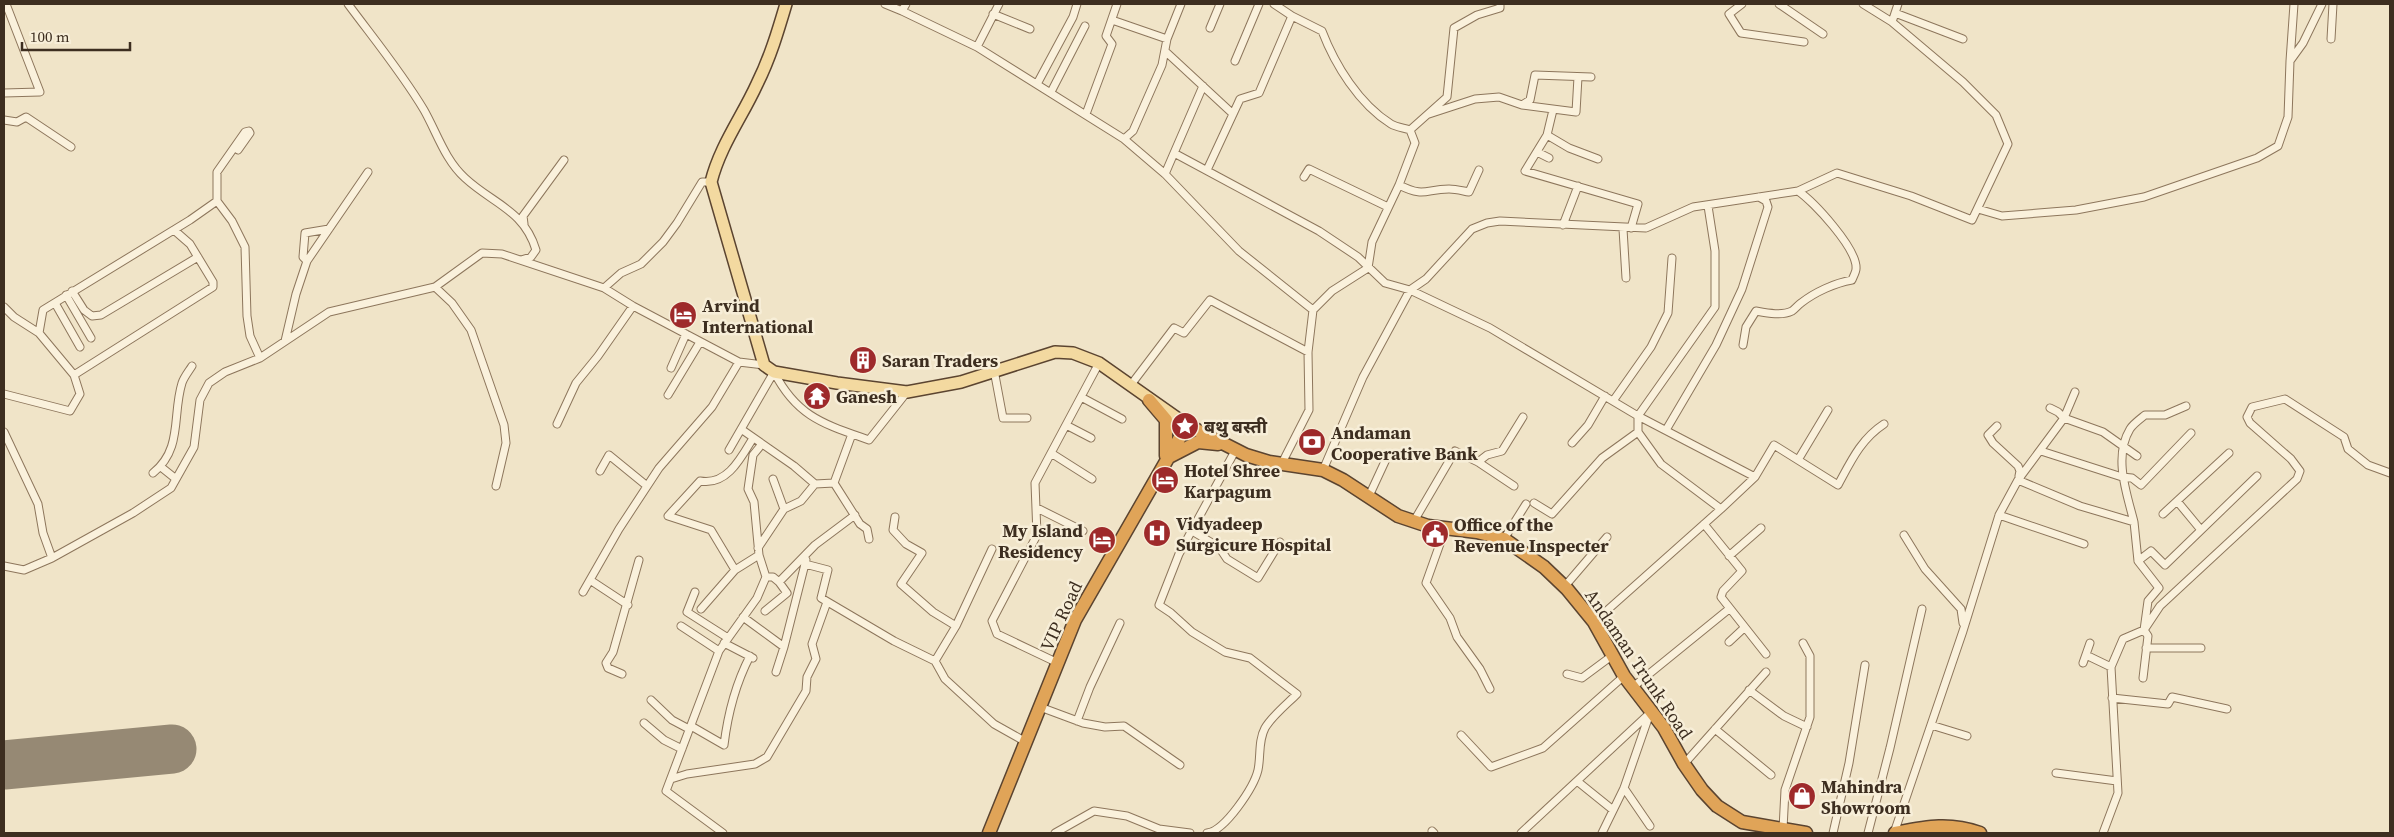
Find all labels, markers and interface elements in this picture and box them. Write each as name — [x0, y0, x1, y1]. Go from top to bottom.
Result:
scale bar — [22, 20, 130, 52]
text: 100 m — [30, 26, 70, 47]
place label: Arvind International — [702, 293, 813, 339]
hotel icon: Arvind International — [668, 300, 698, 330]
building icon: Saran Traders — [848, 345, 878, 375]
place label: Saran Traders — [882, 348, 998, 373]
temple icon: Ganesh — [802, 381, 832, 411]
place label: Ganesh — [836, 384, 897, 409]
place icon: बथु बस्ती — [1170, 411, 1200, 441]
place label: बथु बस्ती — [1204, 414, 1268, 439]
place label: Andaman Cooperative Bank — [1331, 420, 1478, 466]
bank icon: Andaman Cooperative Bank — [1297, 427, 1327, 457]
place label: Hotel Shree Karpagum — [1184, 458, 1280, 504]
hotel icon: Hotel Shree Karpagum — [1150, 465, 1180, 495]
place label: Vidyadeep Surgicure Hospital — [1176, 511, 1331, 557]
place label: Office of the Revenue Inspecter — [1454, 512, 1609, 558]
place label: My Island Residency — [998, 518, 1083, 564]
hospital icon: Vidyadeep Surgicure Hospital — [1142, 518, 1172, 548]
public building icon: Office of the Revenue Inspecter — [1420, 519, 1450, 549]
hotel icon: My Island Residency — [1087, 525, 1117, 555]
street label: VIP Road — [1034, 577, 1088, 655]
street label: Andaman Trunk Road — [1579, 584, 1699, 744]
place label: Mahindra Showroom — [1821, 774, 1911, 820]
shop icon: Mahindra Showroom — [1787, 781, 1817, 811]

